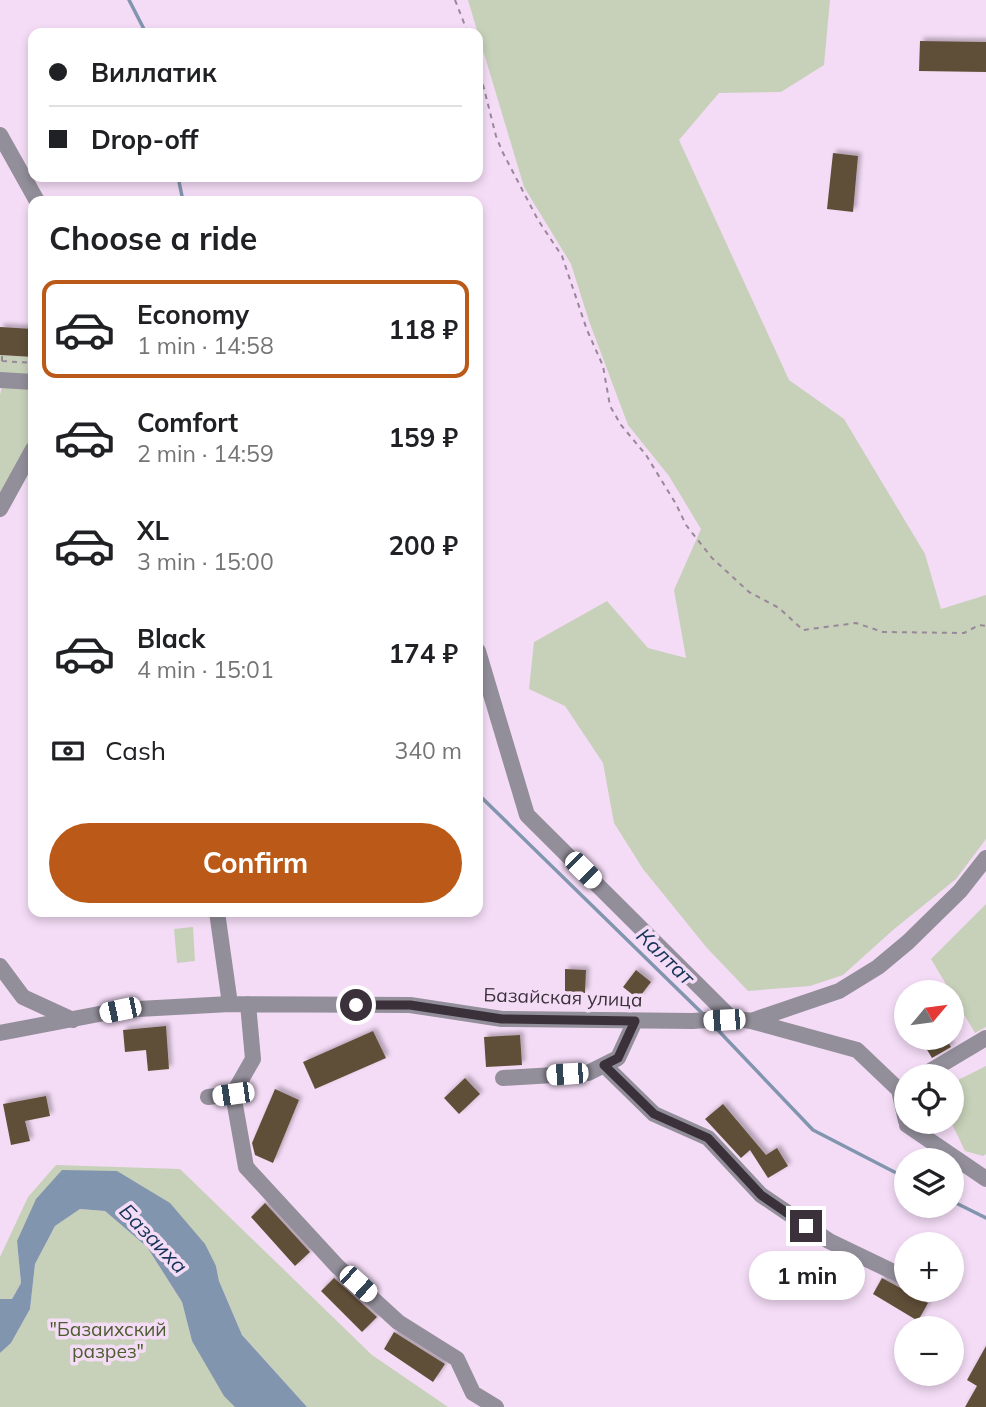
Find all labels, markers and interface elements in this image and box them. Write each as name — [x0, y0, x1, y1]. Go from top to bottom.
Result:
text: Виллатик — [91, 56, 216, 89]
text: Drop-off — [91, 123, 198, 156]
text: Choose a ride — [49, 218, 257, 258]
icon: car — [53, 298, 116, 361]
text: Economy — [137, 298, 249, 331]
text: 118 ₽ — [388, 313, 458, 346]
text: 1 min · 14:58 — [137, 331, 274, 360]
icon: car — [53, 406, 116, 469]
text: Comfort — [137, 406, 238, 439]
text: 159 ₽ — [388, 421, 458, 454]
text: 2 min · 14:59 — [137, 439, 274, 468]
icon: car — [53, 514, 116, 577]
text: XL — [137, 514, 169, 547]
text: 200 ₽ — [388, 529, 458, 562]
text: 3 min · 15:00 — [137, 547, 274, 576]
icon: car — [53, 622, 116, 685]
text: Black — [137, 622, 205, 655]
text: 174 ₽ — [388, 637, 458, 670]
text: 4 min · 15:01 — [137, 655, 274, 684]
icon: cash — [49, 732, 87, 770]
text: Cash — [105, 734, 166, 767]
text: 340 m — [394, 736, 462, 765]
button: Confirm — [49, 823, 462, 903]
car — [561, 848, 606, 892]
water label: Калтат — [631, 922, 702, 991]
north arrow — [894, 980, 964, 1050]
map controls — [894, 980, 964, 1386]
street label: Базайская улица — [483, 982, 643, 1012]
route start — [340, 989, 372, 1021]
car — [98, 995, 143, 1025]
car — [703, 1008, 746, 1032]
car — [546, 1062, 589, 1086]
button: locate — [894, 1064, 964, 1134]
car — [211, 1081, 256, 1107]
button: layers — [894, 1148, 964, 1218]
water label: Базаиха — [114, 1198, 194, 1279]
route end — [790, 1210, 822, 1242]
button: + — [894, 1232, 964, 1302]
callout: 1 min — [748, 1250, 864, 1300]
text: 1 min — [777, 1261, 837, 1290]
car — [336, 1262, 381, 1306]
button: − — [894, 1316, 964, 1386]
park label: "Базаихский разрез" — [49, 1317, 167, 1363]

